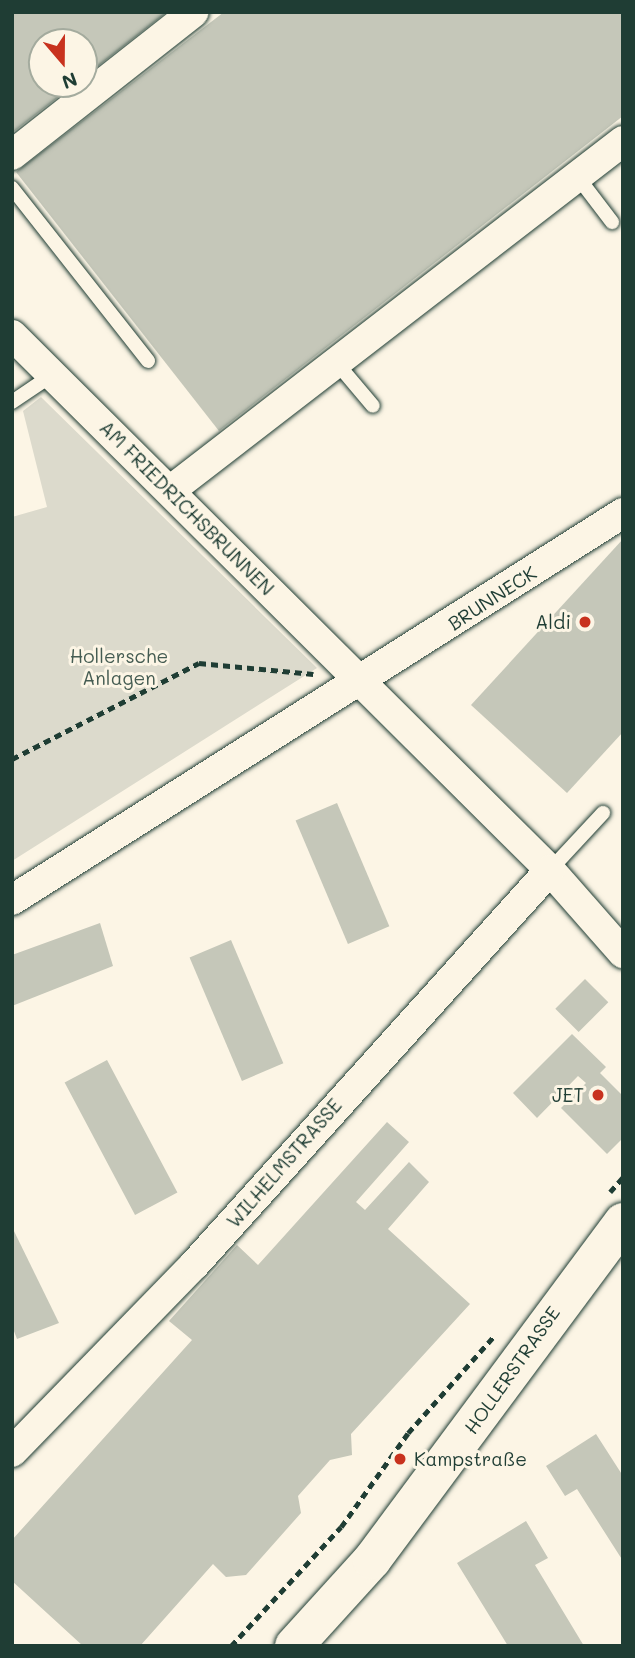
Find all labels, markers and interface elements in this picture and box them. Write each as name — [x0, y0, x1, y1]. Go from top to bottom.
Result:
north arrow — [28, 28, 98, 98]
text: N — [59, 67, 81, 96]
street label: AM FRIEDRICHSBRUNNEN — [95, 416, 279, 600]
street label: BRUNNECK — [444, 561, 540, 635]
place label: Aldi — [535, 611, 571, 633]
marker: Aldi — [577, 614, 593, 630]
park label: Hollersche Anlagen — [70, 645, 168, 689]
place label: JET — [552, 1084, 584, 1106]
marker: JET — [590, 1087, 606, 1103]
street label: WILHELMSTRASSE — [222, 1094, 346, 1232]
street label: HOLLERSTRASSE — [459, 1302, 565, 1438]
place label: Kampstraße — [414, 1448, 527, 1470]
marker: Kampstraße — [392, 1451, 408, 1467]

